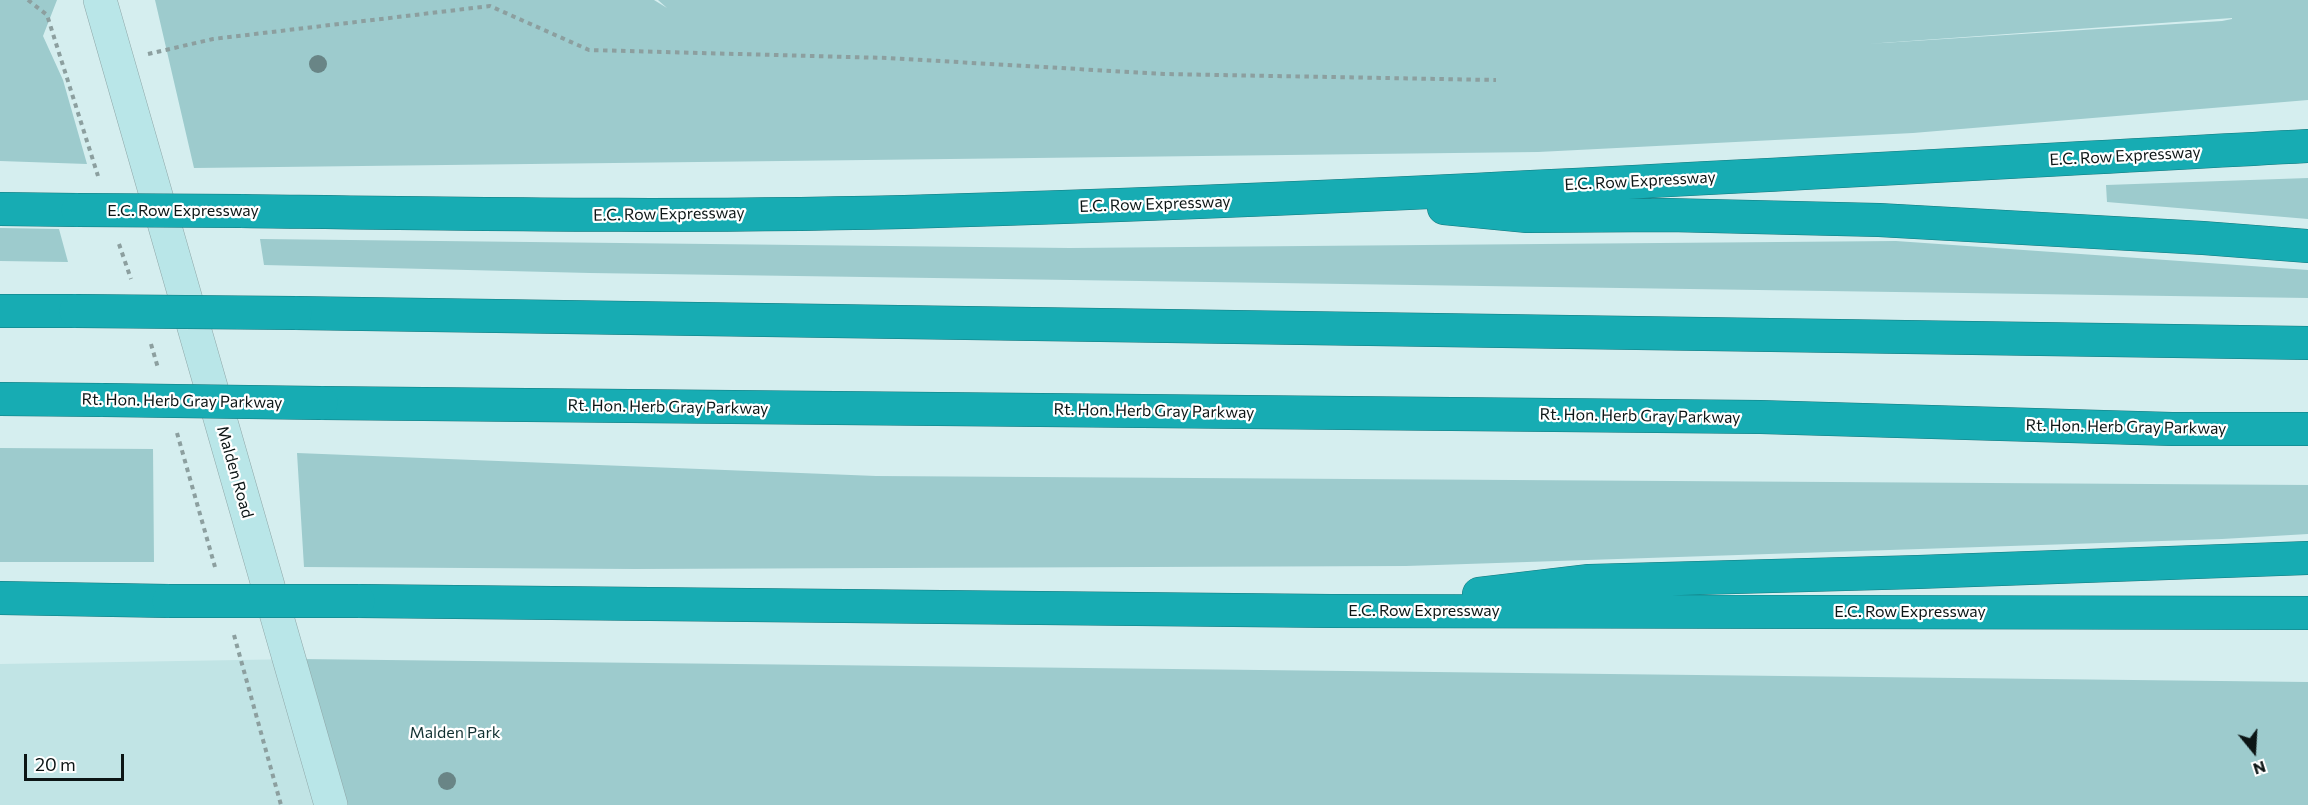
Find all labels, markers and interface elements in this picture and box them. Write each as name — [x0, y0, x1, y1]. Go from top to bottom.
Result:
street label: E.C. Row Expressway — [2049, 142, 2201, 170]
street label: E.C. Row Expressway — [1564, 167, 1716, 195]
street label: E.C. Row Expressway — [1079, 192, 1231, 216]
street label: E.C. Row Expressway — [107, 201, 259, 221]
street label: E.C. Row Expressway — [593, 203, 745, 225]
street label: Rt. Hon. Herb Gray Parkway — [81, 390, 283, 412]
street label: Rt. Hon. Herb Gray Parkway — [567, 396, 769, 418]
street label: Rt. Hon. Herb Gray Parkway — [1053, 400, 1255, 422]
street label: Rt. Hon. Herb Gray Parkway — [1539, 405, 1741, 427]
street label: Rt. Hon. Herb Gray Parkway — [2025, 416, 2227, 438]
street label: Malden Road — [213, 424, 257, 520]
street label: E.C. Row Expressway — [1348, 601, 1500, 621]
street label: E.C. Row Expressway — [1834, 602, 1986, 622]
north arrow — [2224, 721, 2284, 781]
park label: Malden Park — [410, 723, 500, 743]
scale bar — [27, 742, 128, 780]
text: 20 m — [35, 753, 76, 775]
text: N — [2251, 758, 2268, 779]

